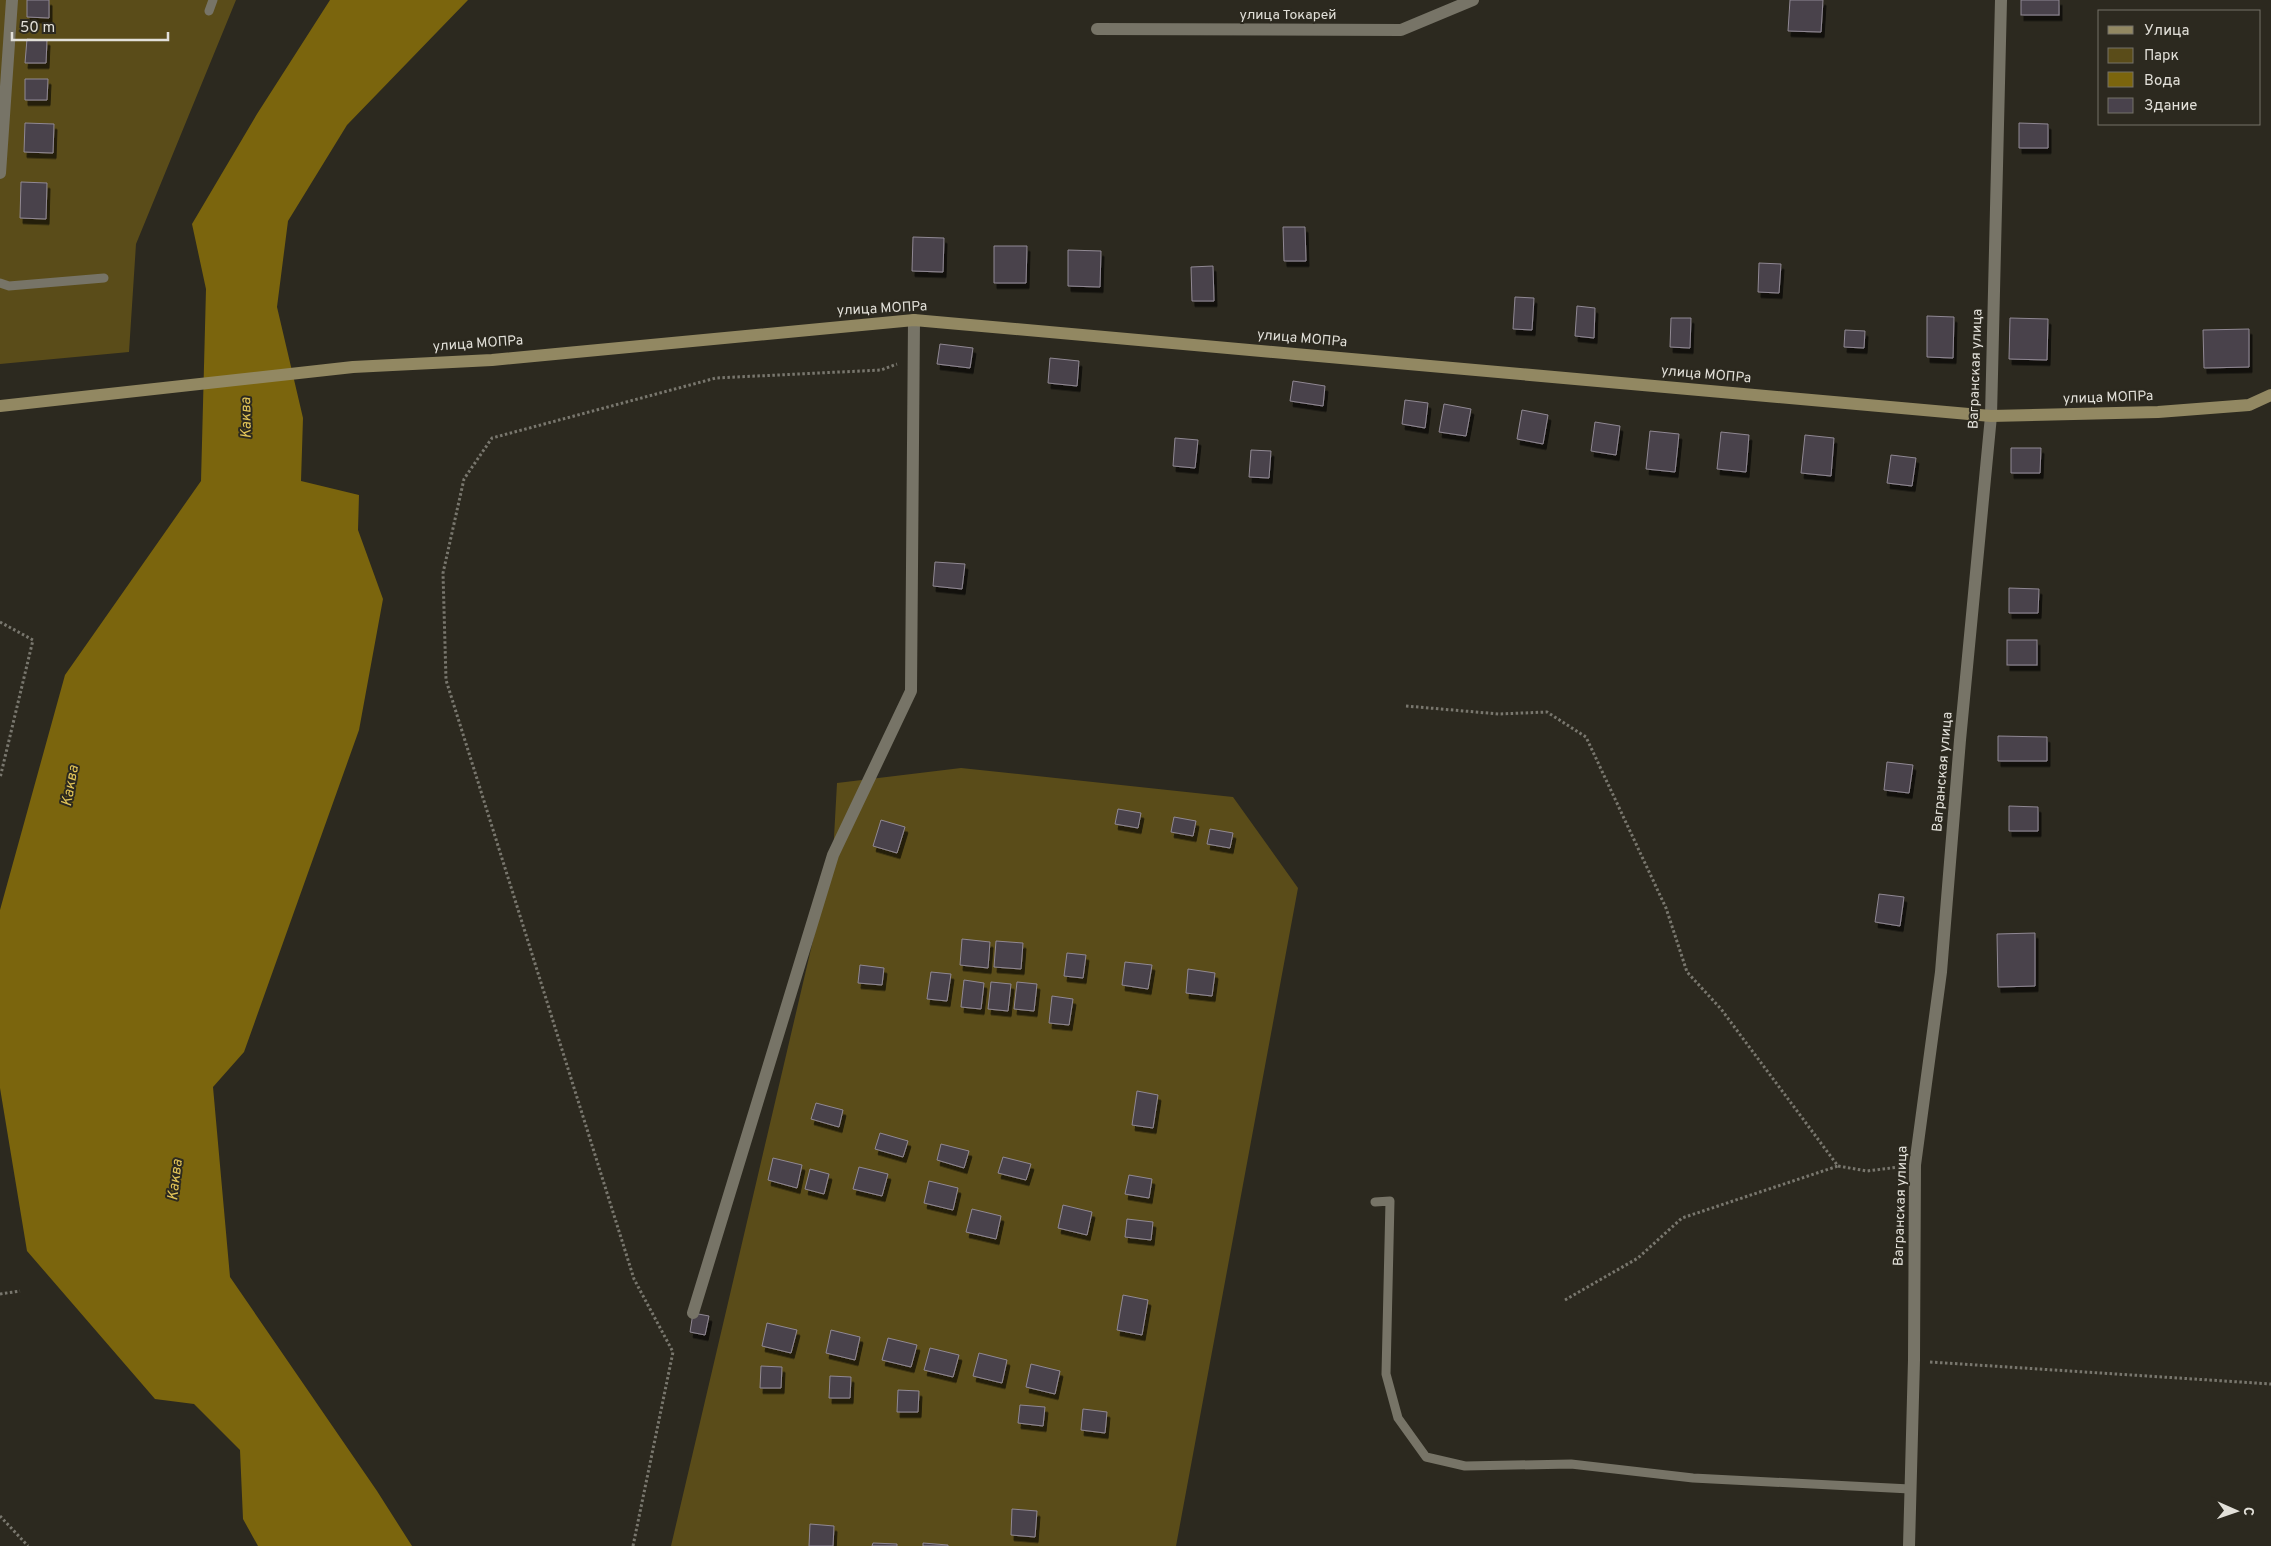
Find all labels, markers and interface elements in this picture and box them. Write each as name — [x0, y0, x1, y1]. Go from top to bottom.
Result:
street label: улица Токарей — [1239, 7, 1337, 24]
scale bar — [12, 10, 169, 42]
legend — [2098, 10, 2261, 125]
text: 50 m — [20, 19, 55, 38]
text: Улица — [2144, 22, 2189, 41]
text: Парк — [2144, 47, 2179, 66]
text: Вода — [2144, 72, 2180, 91]
text: Здание — [2144, 97, 2197, 116]
street label: улица МОПРа — [836, 298, 928, 320]
street label: Вагранская улица — [1965, 308, 1987, 430]
street label: улица МОПРа — [1256, 327, 1348, 351]
street label: улица МОПРа — [432, 332, 524, 356]
street label: улица МОПРа — [1660, 363, 1752, 387]
street label: улица МОПРа — [2062, 388, 2154, 408]
water label: Каква — [237, 397, 257, 439]
street label: Вагранская улица — [1929, 711, 1957, 833]
water label: Каква — [58, 764, 84, 808]
street label: Вагранская улица — [1890, 1145, 1912, 1267]
water label: Каква — [164, 1158, 188, 1202]
north arrow — [2211, 1486, 2261, 1536]
text: С — [2239, 1507, 2256, 1516]

